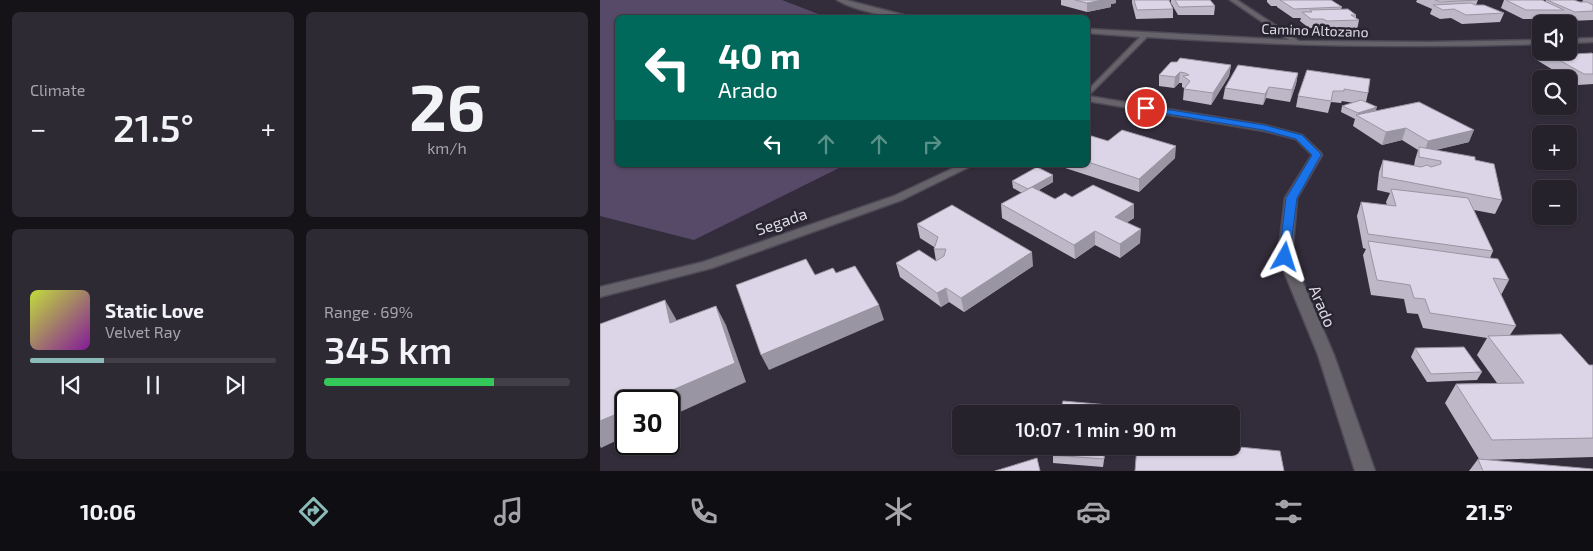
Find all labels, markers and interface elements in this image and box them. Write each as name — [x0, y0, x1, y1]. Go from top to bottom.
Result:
map controls — [1532, 15, 1577, 225]
button: sound — [1532, 15, 1577, 60]
street label: Camino Altozano — [1261, 20, 1369, 40]
text: 40 m — [718, 34, 801, 76]
icon: left — [635, 35, 700, 100]
text: 26 — [409, 66, 485, 144]
button: search — [1532, 70, 1577, 115]
text: Arado — [718, 76, 778, 102]
text: Climate — [30, 80, 85, 99]
pin — [1125, 87, 1167, 129]
icon: arrive — [1132, 94, 1160, 122]
text: 21.5° — [113, 104, 194, 150]
text: − — [30, 111, 46, 145]
text: + — [261, 111, 276, 145]
button: + — [1532, 125, 1577, 170]
icon: left — [759, 130, 787, 158]
icon: ahead — [812, 130, 840, 158]
icon: ahead — [865, 130, 893, 158]
icon: right — [918, 130, 946, 158]
text: km/h — [427, 138, 467, 157]
button: − — [1532, 180, 1577, 225]
street label: Segada — [753, 203, 809, 239]
position arrow — [1258, 230, 1310, 282]
street label: Arado — [1306, 282, 1340, 330]
text: Static Love — [105, 299, 204, 322]
text: Range · 69% — [324, 302, 413, 321]
text: Velvet Ray — [105, 322, 181, 341]
text: 345 km — [324, 326, 452, 372]
icon: previous — [57, 371, 85, 399]
icon: pause — [139, 371, 167, 399]
icon: next — [221, 371, 249, 399]
speed limit sign: 30 — [615, 390, 680, 455]
text: 10:07 · 1 min · 90 m — [1016, 418, 1176, 441]
icon: directions — [296, 494, 331, 529]
icon: music — [491, 494, 526, 529]
icon: phone — [686, 494, 721, 529]
icon: climate — [881, 494, 916, 529]
icon: car — [1076, 494, 1111, 529]
icon: filters — [1271, 494, 1306, 529]
text: 10:06 — [80, 498, 136, 524]
text: 21.5° — [1466, 498, 1513, 524]

